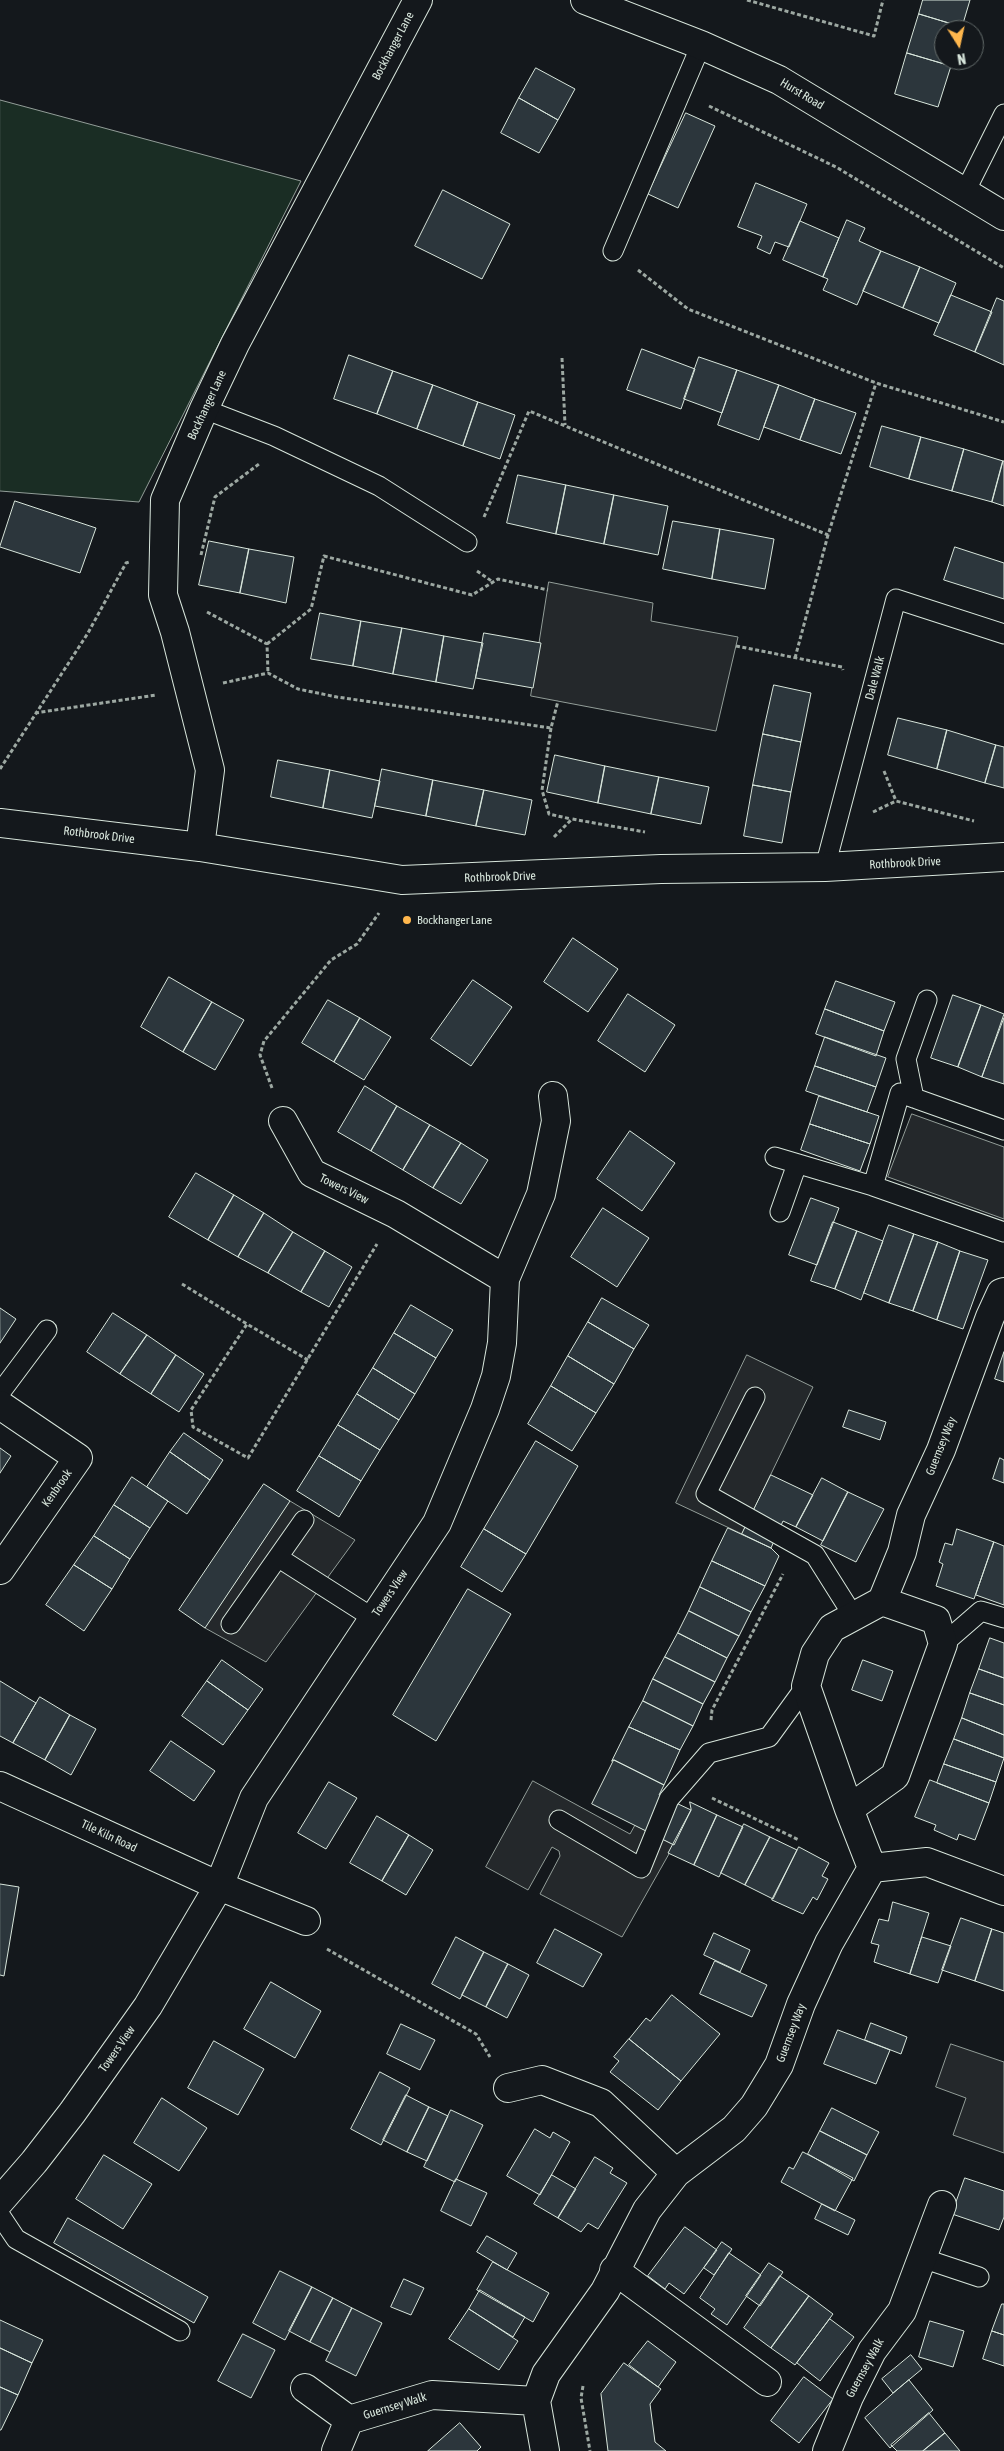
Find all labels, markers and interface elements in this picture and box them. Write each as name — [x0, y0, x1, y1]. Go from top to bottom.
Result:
street label: Bockhanger Lane — [369, 9, 417, 83]
north arrow — [934, 20, 984, 70]
text: N — [956, 50, 967, 67]
street label: Hurst Road — [777, 75, 827, 113]
street label: Bockhanger Lane — [185, 368, 229, 442]
street label: Dale Walk — [862, 654, 888, 702]
street label: Rothbrook Drive — [63, 823, 135, 847]
street label: Rothbrook Drive — [869, 854, 941, 872]
street label: Rothbrook Drive — [464, 869, 536, 885]
place label: Bockhanger Lane — [417, 913, 492, 927]
marker: Bockhanger Lane — [401, 914, 413, 926]
street label: Towers View — [317, 1171, 371, 1207]
street label: Guernsey Way — [923, 1415, 959, 1477]
street label: Kenbrook — [39, 1466, 75, 1510]
street label: Towers View — [369, 1567, 411, 1619]
street label: Tile Kiln Road — [79, 1817, 139, 1855]
street label: Guernsey Way — [773, 2001, 809, 2065]
street label: Towers View — [96, 2023, 138, 2075]
street label: Guernsey Walk — [843, 2336, 887, 2400]
street label: Guernsey Walk — [362, 2390, 428, 2422]

